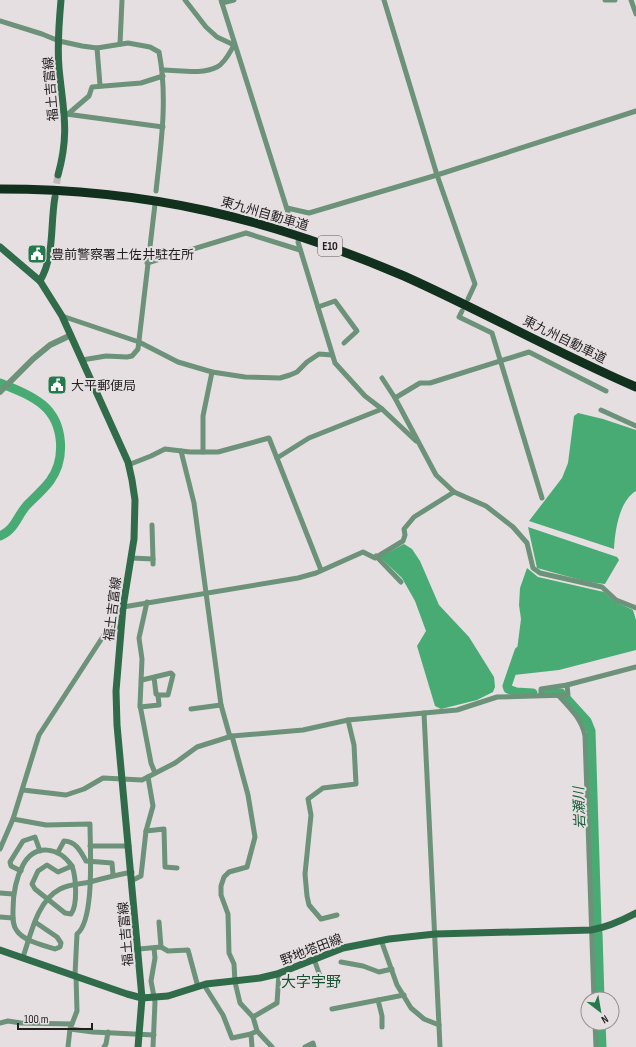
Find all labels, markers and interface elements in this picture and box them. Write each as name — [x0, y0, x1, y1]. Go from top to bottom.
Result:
street label: 福土吉富線 — [40, 56, 62, 122]
street label: 東九州自動車道 — [219, 194, 311, 234]
road number: E10 — [318, 236, 342, 256]
public building icon: 豊前警察署土佐井駐在所 — [26, 243, 48, 265]
place label: 豊前警察署土佐井駐在所 — [51, 247, 194, 263]
street label: 東九州自動車道 — [520, 313, 609, 367]
public building icon: 大平郵便局 — [46, 374, 68, 396]
place label: 大平郵便局 — [71, 378, 136, 394]
street label: 福土吉富線 — [101, 576, 125, 642]
water label: 岩瀬川 — [570, 785, 589, 829]
street label: 福土吉富線 — [115, 901, 137, 967]
street label: 野地塔田線 — [278, 931, 345, 969]
district label: 大字宇野 — [281, 973, 341, 992]
north arrow — [580, 991, 620, 1031]
scale bar — [18, 1005, 92, 1031]
text: 100 m — [24, 1012, 49, 1027]
text: N — [599, 1012, 611, 1026]

